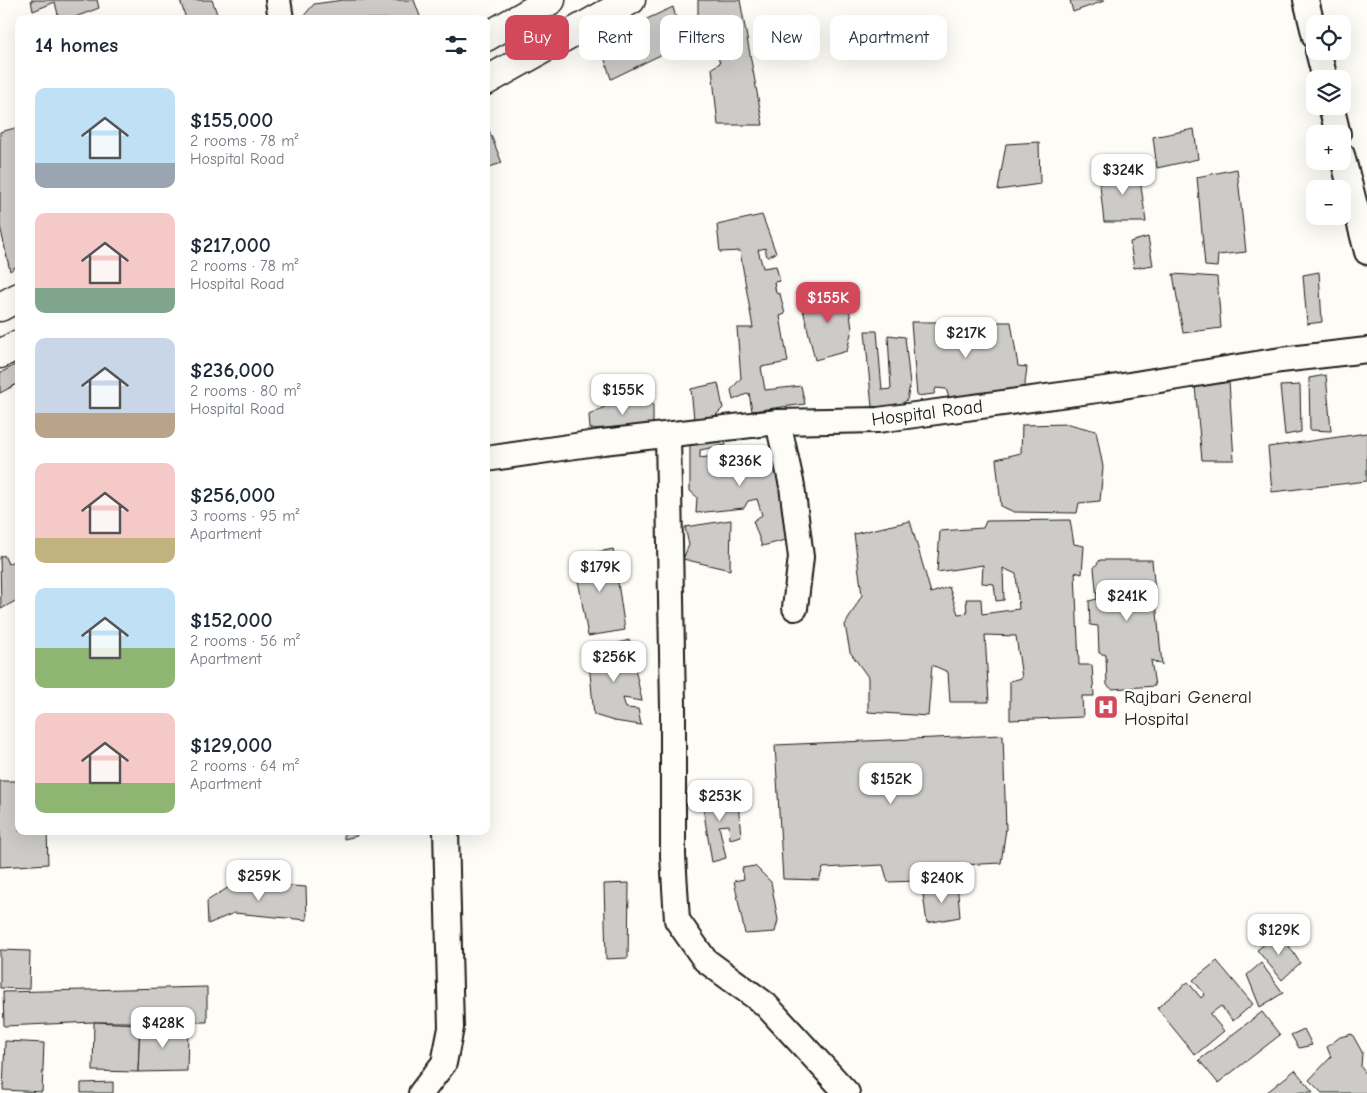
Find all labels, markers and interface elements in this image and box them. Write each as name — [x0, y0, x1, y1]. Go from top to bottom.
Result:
chip: Buy — [505, 15, 569, 60]
chip: Rent — [579, 15, 650, 60]
chip: Filters — [660, 15, 743, 60]
chip: New — [753, 15, 820, 60]
chip: Apartment — [830, 15, 947, 60]
map controls — [1306, 15, 1351, 225]
button: locate — [1306, 15, 1351, 60]
icon: filters — [442, 31, 470, 59]
text: 14 homes — [35, 33, 118, 57]
button: layers — [1306, 70, 1351, 115]
icon: home — [75, 108, 135, 168]
text: $155,000 — [190, 108, 273, 132]
button: + — [1306, 125, 1351, 170]
text: 2 rooms · 78 m² — [190, 132, 298, 150]
text: Hospital Road — [190, 150, 284, 168]
pin: $324K — [1088, 154, 1158, 196]
text: $324K — [1102, 161, 1144, 179]
button: − — [1306, 180, 1351, 225]
icon: home — [75, 233, 135, 293]
text: $217,000 — [190, 233, 271, 257]
text: 2 rooms · 78 m² — [190, 257, 298, 275]
text: Hospital Road — [190, 275, 284, 293]
pin: $155K — [793, 282, 863, 324]
text: $155K — [807, 289, 849, 307]
pin: $217K — [931, 316, 1001, 359]
text: $217K — [946, 324, 986, 342]
icon: home — [75, 358, 135, 418]
text: $236,000 — [190, 358, 274, 382]
pin: $155K — [588, 374, 658, 416]
text: $155K — [602, 381, 644, 399]
text: 2 rooms · 80 m² — [190, 382, 301, 400]
street label: Hospital Road — [870, 395, 984, 431]
text: Hospital Road — [190, 400, 284, 418]
pin: $236K — [705, 444, 775, 487]
text: $236K — [719, 452, 761, 470]
icon: home — [75, 483, 135, 543]
text: $256,000 — [190, 483, 275, 507]
text: 3 rooms · 95 m² — [190, 507, 300, 525]
text: Apartment — [190, 525, 262, 543]
pin: $179K — [565, 550, 635, 593]
text: $179K — [580, 558, 620, 576]
pin: $241K — [1092, 580, 1162, 622]
text: $241K — [1107, 587, 1147, 605]
icon: home — [75, 608, 135, 668]
text: $152,000 — [190, 608, 273, 632]
text: 2 rooms · 56 m² — [190, 632, 300, 650]
pin: $256K — [579, 640, 649, 683]
text: $256K — [592, 648, 636, 666]
text: Apartment — [190, 650, 262, 668]
place label: Rajbari General Hospital — [1124, 686, 1252, 730]
hospital icon: Rajbari General Hospital — [1093, 694, 1119, 720]
icon: home — [75, 733, 135, 793]
text: $129,000 — [190, 733, 272, 757]
text: 2 rooms · 64 m² — [190, 757, 299, 775]
pin: $152K — [856, 762, 926, 805]
text: $152K — [870, 770, 912, 788]
text: Apartment — [190, 775, 262, 793]
pin: $253K — [685, 780, 755, 822]
text: $253K — [699, 787, 742, 805]
pin: $259K — [224, 860, 294, 902]
pin: $240K — [907, 862, 977, 904]
text: $259K — [237, 867, 281, 885]
text: $240K — [921, 869, 963, 887]
pin: $129K — [1244, 914, 1314, 956]
text: $129K — [1258, 921, 1300, 939]
pin: $428K — [128, 1006, 198, 1049]
text: $428K — [142, 1014, 184, 1032]

